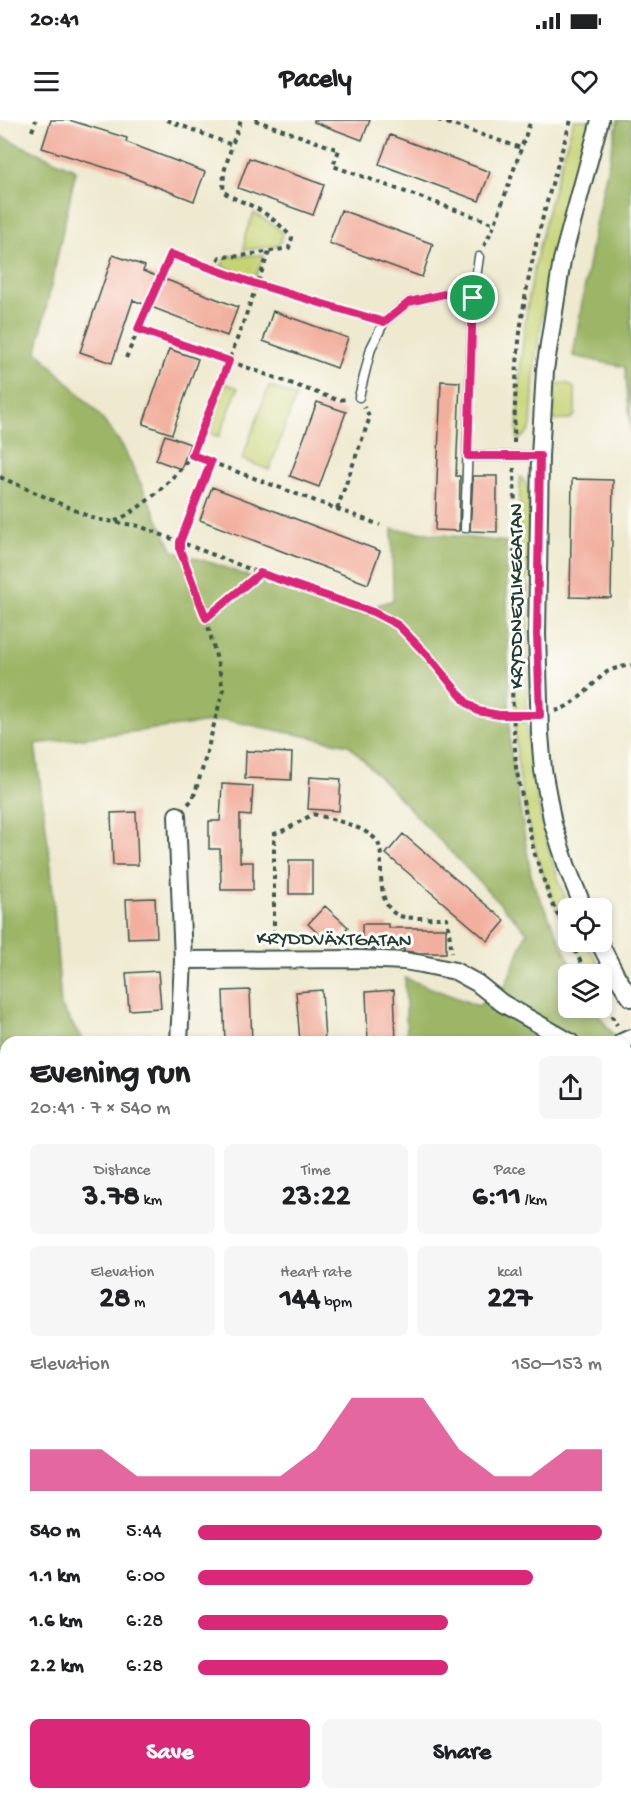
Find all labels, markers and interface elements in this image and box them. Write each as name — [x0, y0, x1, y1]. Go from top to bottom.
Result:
text: 20:41 — [30, 8, 79, 34]
icon: menu — [30, 65, 63, 98]
text: Pacely — [279, 65, 352, 97]
icon: heart — [568, 65, 601, 98]
pin — [447, 272, 498, 323]
icon: arrive — [456, 281, 489, 314]
street label: KRYDDNEJLIKEGATAN — [507, 503, 530, 689]
map controls — [558, 898, 612, 1018]
button: locate — [558, 898, 612, 952]
street label: KRYDDVÄXTGATAN — [256, 928, 412, 954]
button: layers — [558, 964, 612, 1018]
text: Evening run — [30, 1056, 190, 1094]
button: share — [539, 1056, 602, 1119]
text: 20:41 · 7 × 540 m — [30, 1098, 171, 1121]
text: Distance — [94, 1162, 151, 1181]
text: Time — [301, 1162, 331, 1181]
text: Pace — [494, 1162, 525, 1181]
text: 3.78 — [83, 1181, 140, 1216]
text: 23:22 — [281, 1181, 351, 1216]
text: 6:11 — [472, 1181, 521, 1216]
text: km — [140, 1192, 162, 1211]
text: /km — [521, 1192, 547, 1211]
text: Elevation — [91, 1264, 154, 1283]
text: Heart rate — [280, 1264, 352, 1283]
text: kcal — [497, 1264, 522, 1283]
text: 28 — [99, 1283, 130, 1318]
text: 144 — [280, 1283, 321, 1318]
text: 227 — [487, 1283, 532, 1318]
text: m — [130, 1294, 145, 1313]
text: bpm — [321, 1294, 352, 1313]
text: Elevation — [30, 1354, 110, 1377]
text: 150–153 m — [512, 1354, 602, 1377]
text: 540 m — [30, 1521, 80, 1544]
text: 5:44 — [126, 1521, 162, 1544]
text: 1.1 km — [30, 1566, 80, 1589]
text: 6:00 — [126, 1566, 165, 1589]
text: 1.6 km — [30, 1611, 82, 1634]
text: 6:28 — [126, 1611, 163, 1634]
text: 2.2 km — [30, 1656, 84, 1679]
text: 6:28 — [126, 1656, 163, 1679]
button: Save — [30, 1719, 310, 1788]
button: Share — [322, 1719, 602, 1788]

